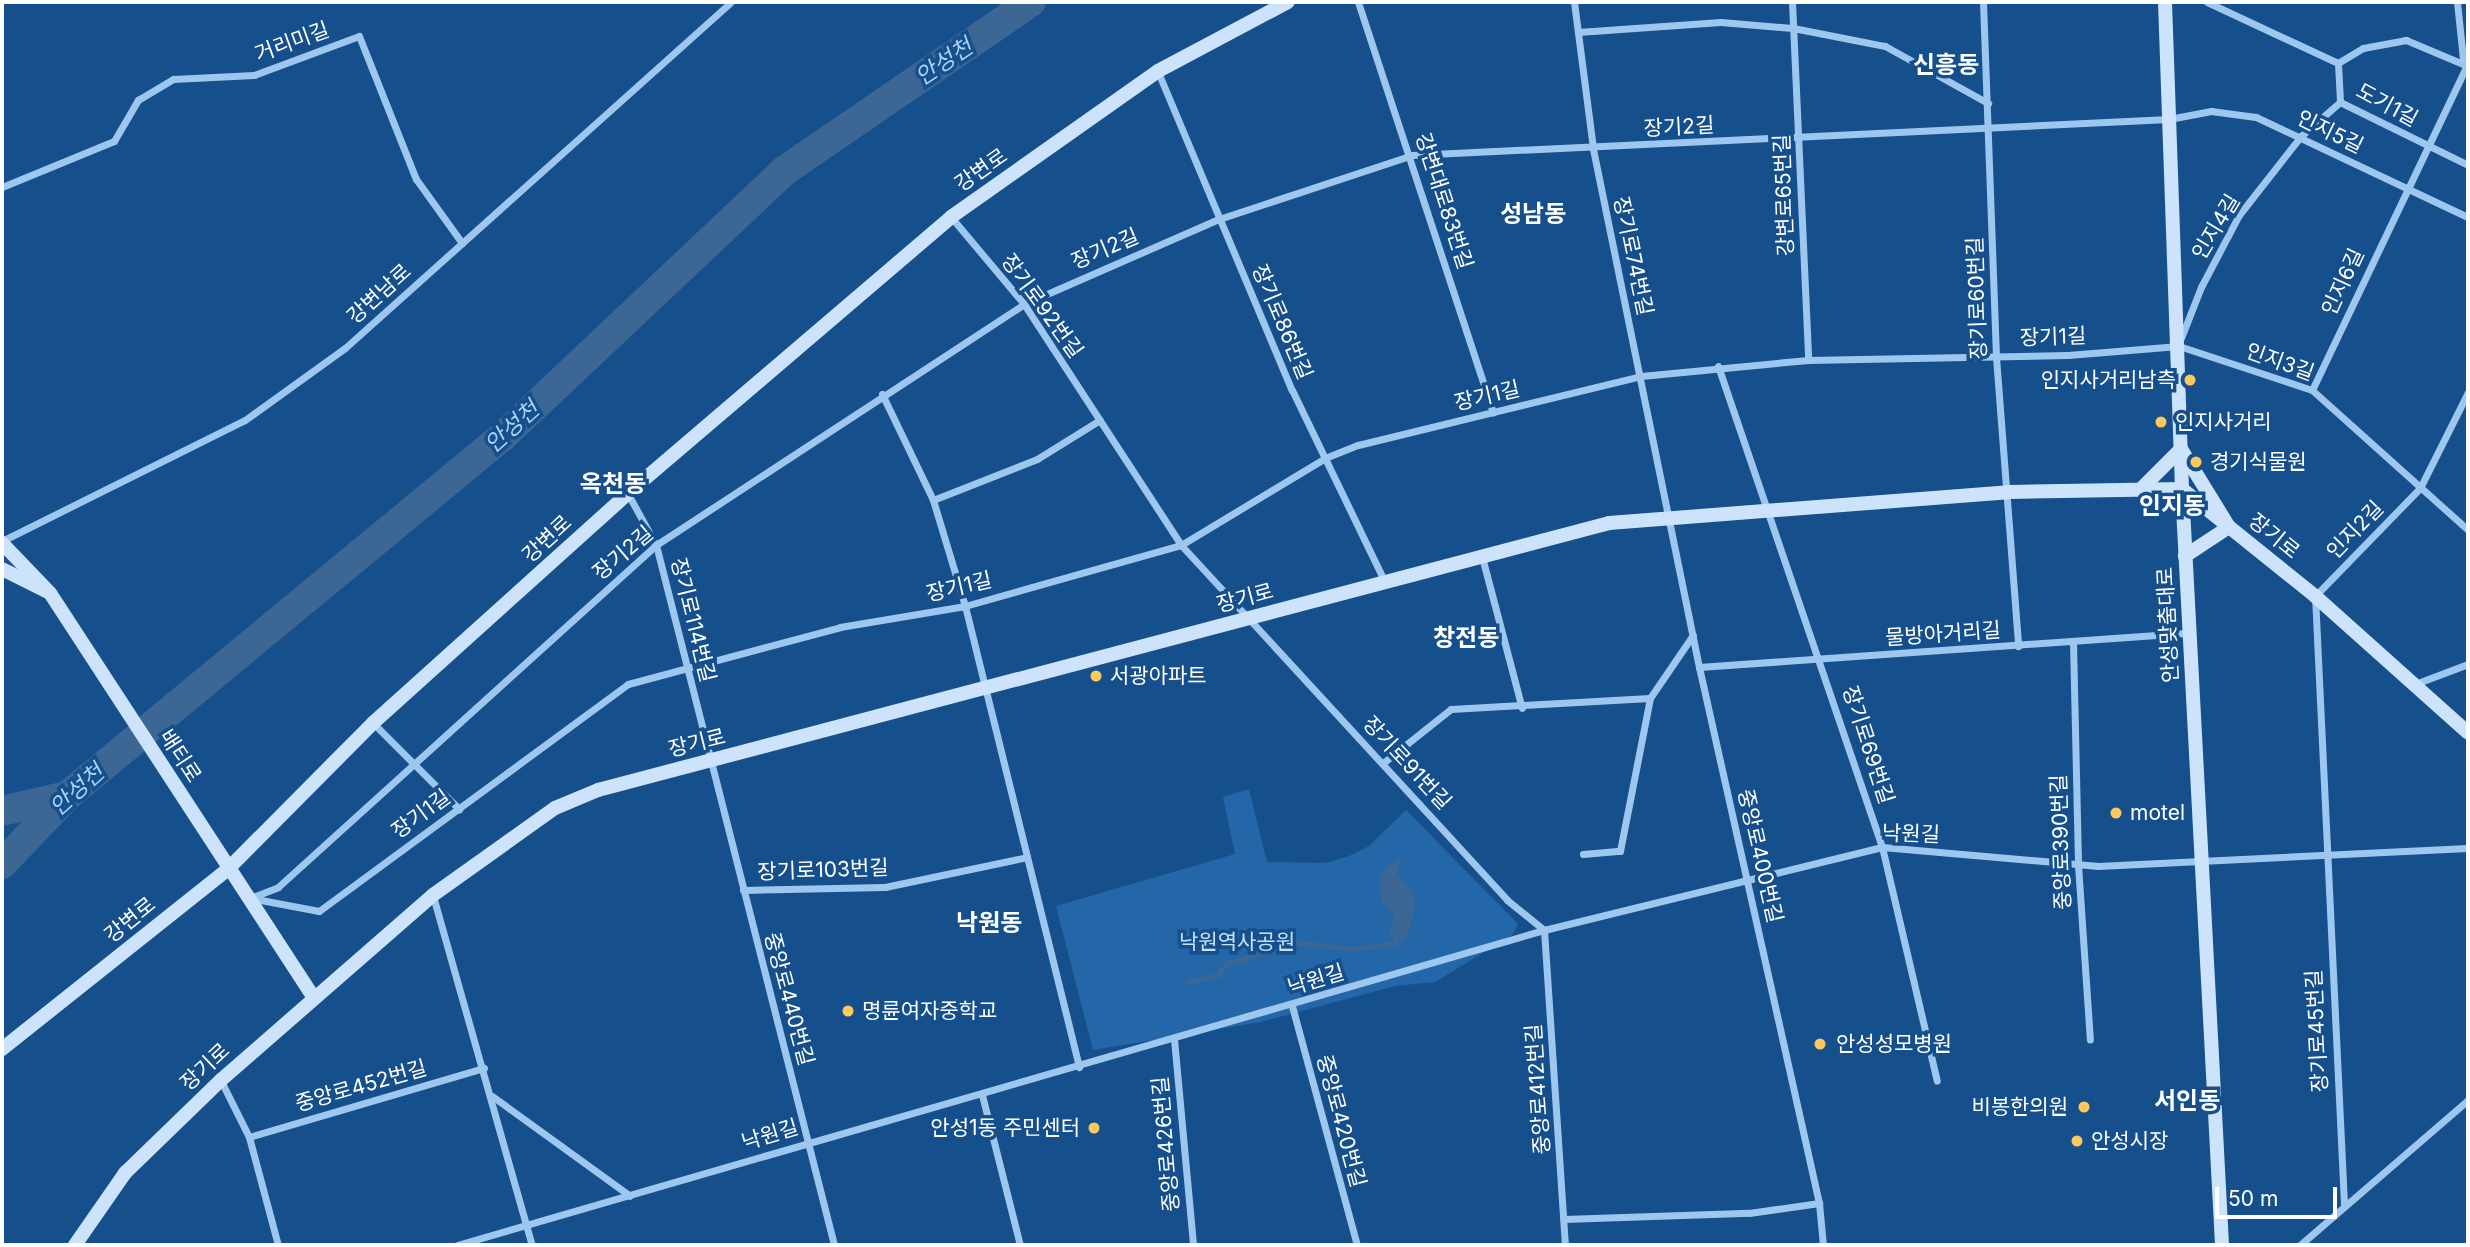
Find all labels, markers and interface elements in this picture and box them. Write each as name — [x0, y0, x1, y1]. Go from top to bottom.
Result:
street label: 거리미길 — [251, 17, 333, 67]
water label: 안성천 — [910, 33, 978, 91]
district label: 신흥동 — [1913, 51, 1979, 79]
street label: 도기1길 — [2352, 78, 2422, 132]
street label: 인지5길 — [2293, 105, 2367, 159]
street label: 장기2길 — [1643, 113, 1715, 141]
street label: 강변대로83번길 — [1410, 130, 1478, 272]
street label: 강변로65번길 — [1769, 133, 1799, 257]
street label: 강변로 — [950, 143, 1012, 197]
street label: 인지4길 — [2187, 190, 2245, 264]
street label: 장기로74번길 — [1608, 194, 1658, 318]
district label: 성남동 — [1500, 200, 1566, 228]
street label: 장기2길 — [1068, 224, 1142, 274]
street label: 장기로60번길 — [1962, 236, 1992, 360]
street label: 인지6길 — [2317, 245, 2369, 319]
street label: 장기로92번길 — [996, 249, 1088, 363]
street label: 강변남로 — [342, 259, 416, 329]
street label: 장기로86번길 — [1246, 261, 1318, 383]
street label: 장기1길 — [2019, 323, 2087, 351]
street label: 인지3길 — [2242, 338, 2318, 386]
place label: 인지사거리남측 — [2041, 367, 2176, 393]
marker: 인지사거리남측 — [2182, 372, 2198, 388]
street label: 장기1길 — [1452, 376, 1522, 416]
water label: 안성천 — [479, 396, 545, 458]
place label: 인지사거리 — [2175, 409, 2272, 435]
marker: 인지사거리 — [2153, 414, 2169, 430]
place label: 경기식물원 — [2210, 449, 2307, 475]
marker: 경기식물원 — [2188, 454, 2204, 470]
district label: 옥천동 — [580, 470, 646, 498]
district label: 인지동 — [2139, 492, 2205, 520]
street label: 인지2길 — [2321, 496, 2389, 564]
street label: 장기로 — [2244, 508, 2304, 564]
street label: 강변로 — [517, 510, 577, 568]
street label: 장기2길 — [588, 521, 658, 585]
street label: 장기로114번길 — [665, 555, 721, 685]
street label: 안성맞춤대로 — [2152, 566, 2184, 684]
street label: 장기1길 — [924, 567, 994, 607]
street label: 장기로 — [1214, 578, 1276, 618]
street label: 물방아거리길 — [1884, 617, 2002, 651]
district label: 창전동 — [1433, 624, 1499, 652]
place label: 서광아파트 — [1110, 663, 1207, 689]
marker: 서광아파트 — [1088, 668, 1104, 684]
street label: 장기로69번길 — [1837, 683, 1899, 807]
street label: 장기로91번길 — [1357, 711, 1457, 815]
street label: 장기로 — [666, 724, 728, 762]
street label: 배티로 — [154, 725, 206, 787]
water label: 안성천 — [44, 759, 110, 821]
street label: 중앙로390번길 — [2046, 774, 2076, 910]
street label: 장기1길 — [387, 784, 455, 844]
street label: 중앙로400번길 — [1732, 787, 1788, 925]
place label: motel — [2130, 800, 2185, 826]
marker: motel — [2108, 805, 2124, 821]
street label: 낙원길 — [1882, 820, 1940, 848]
street label: 장기로103번길 — [757, 855, 889, 885]
street label: 강변로 — [100, 892, 160, 948]
district label: 낙원동 — [956, 909, 1022, 937]
park label: 낙원역사공원 — [1179, 929, 1295, 955]
street label: 중앙로440번길 — [759, 930, 819, 1068]
street label: 낙원길 — [1285, 959, 1347, 1001]
street label: 장기로45번길 — [2301, 969, 2333, 1093]
place label: 명륜여자중학교 — [862, 998, 997, 1024]
marker: 명륜여자중학교 — [840, 1003, 856, 1019]
street label: 중앙로412번길 — [1521, 1023, 1555, 1155]
place label: 안성성모병원 — [1836, 1031, 1952, 1057]
marker: 안성성모병원 — [1810, 1034, 1830, 1054]
street label: 장기로 — [175, 1038, 235, 1096]
street label: 중앙로420번길 — [1311, 1052, 1371, 1190]
street label: 중앙로452번길 — [292, 1055, 430, 1117]
street label: 중앙로426번길 — [1148, 1075, 1184, 1213]
district label: 서인동 — [2154, 1087, 2220, 1115]
place label: 비봉한의원 — [1971, 1094, 2068, 1120]
marker: 비봉한의원 — [2074, 1097, 2094, 1117]
street label: 낙원길 — [739, 1114, 801, 1156]
place label: 안성1동 주민센터 — [930, 1115, 1080, 1141]
marker: 안성1동 주민센터 — [1086, 1120, 1102, 1136]
place label: 안성시장 — [2091, 1128, 2168, 1154]
marker: 안성시장 — [2069, 1133, 2085, 1149]
scale bar — [2218, 1174, 2340, 1218]
text: 50 m — [2228, 1186, 2278, 1211]

